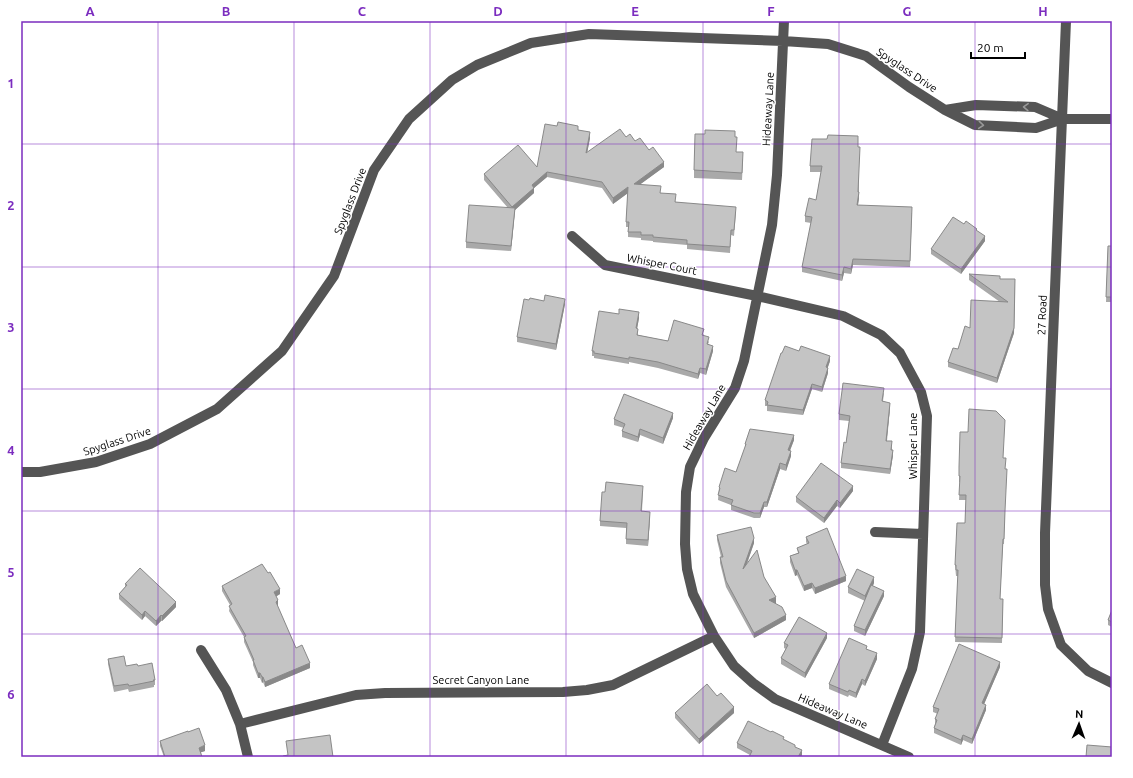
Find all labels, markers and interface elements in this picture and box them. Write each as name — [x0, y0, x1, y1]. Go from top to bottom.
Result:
text: A — [85, 4, 95, 18]
text: B — [222, 4, 231, 18]
text: C — [358, 4, 367, 18]
text: D — [493, 4, 503, 18]
text: E — [631, 4, 639, 18]
text: F — [767, 4, 775, 18]
text: G — [903, 4, 912, 18]
text: H — [1038, 4, 1048, 18]
scale bar — [971, 34, 1025, 60]
text: 20 m — [977, 41, 1004, 54]
street label: Spyglass Drive — [874, 45, 940, 95]
street label: Hideaway Lane — [760, 72, 776, 146]
text: 1 — [7, 76, 15, 90]
one-way arrow — [1023, 103, 1029, 111]
one-way arrow — [978, 120, 984, 129]
street label: Spyglass Drive — [332, 166, 368, 236]
text: 2 — [7, 198, 15, 212]
street label: Whisper Court — [626, 251, 699, 277]
street label: 27 Road — [1035, 295, 1049, 335]
text: 3 — [7, 320, 15, 334]
street label: Hideaway Lane — [680, 382, 728, 452]
street label: Whisper Lane — [907, 413, 919, 479]
street label: Spyglass Drive — [82, 424, 152, 458]
text: 4 — [7, 443, 15, 457]
text: 5 — [7, 565, 15, 579]
street label: Secret Canyon Lane — [433, 674, 529, 686]
text: 6 — [7, 687, 15, 701]
street label: Hideaway Lane — [797, 691, 869, 731]
north arrow — [1059, 704, 1099, 744]
text: N — [1075, 708, 1084, 720]

